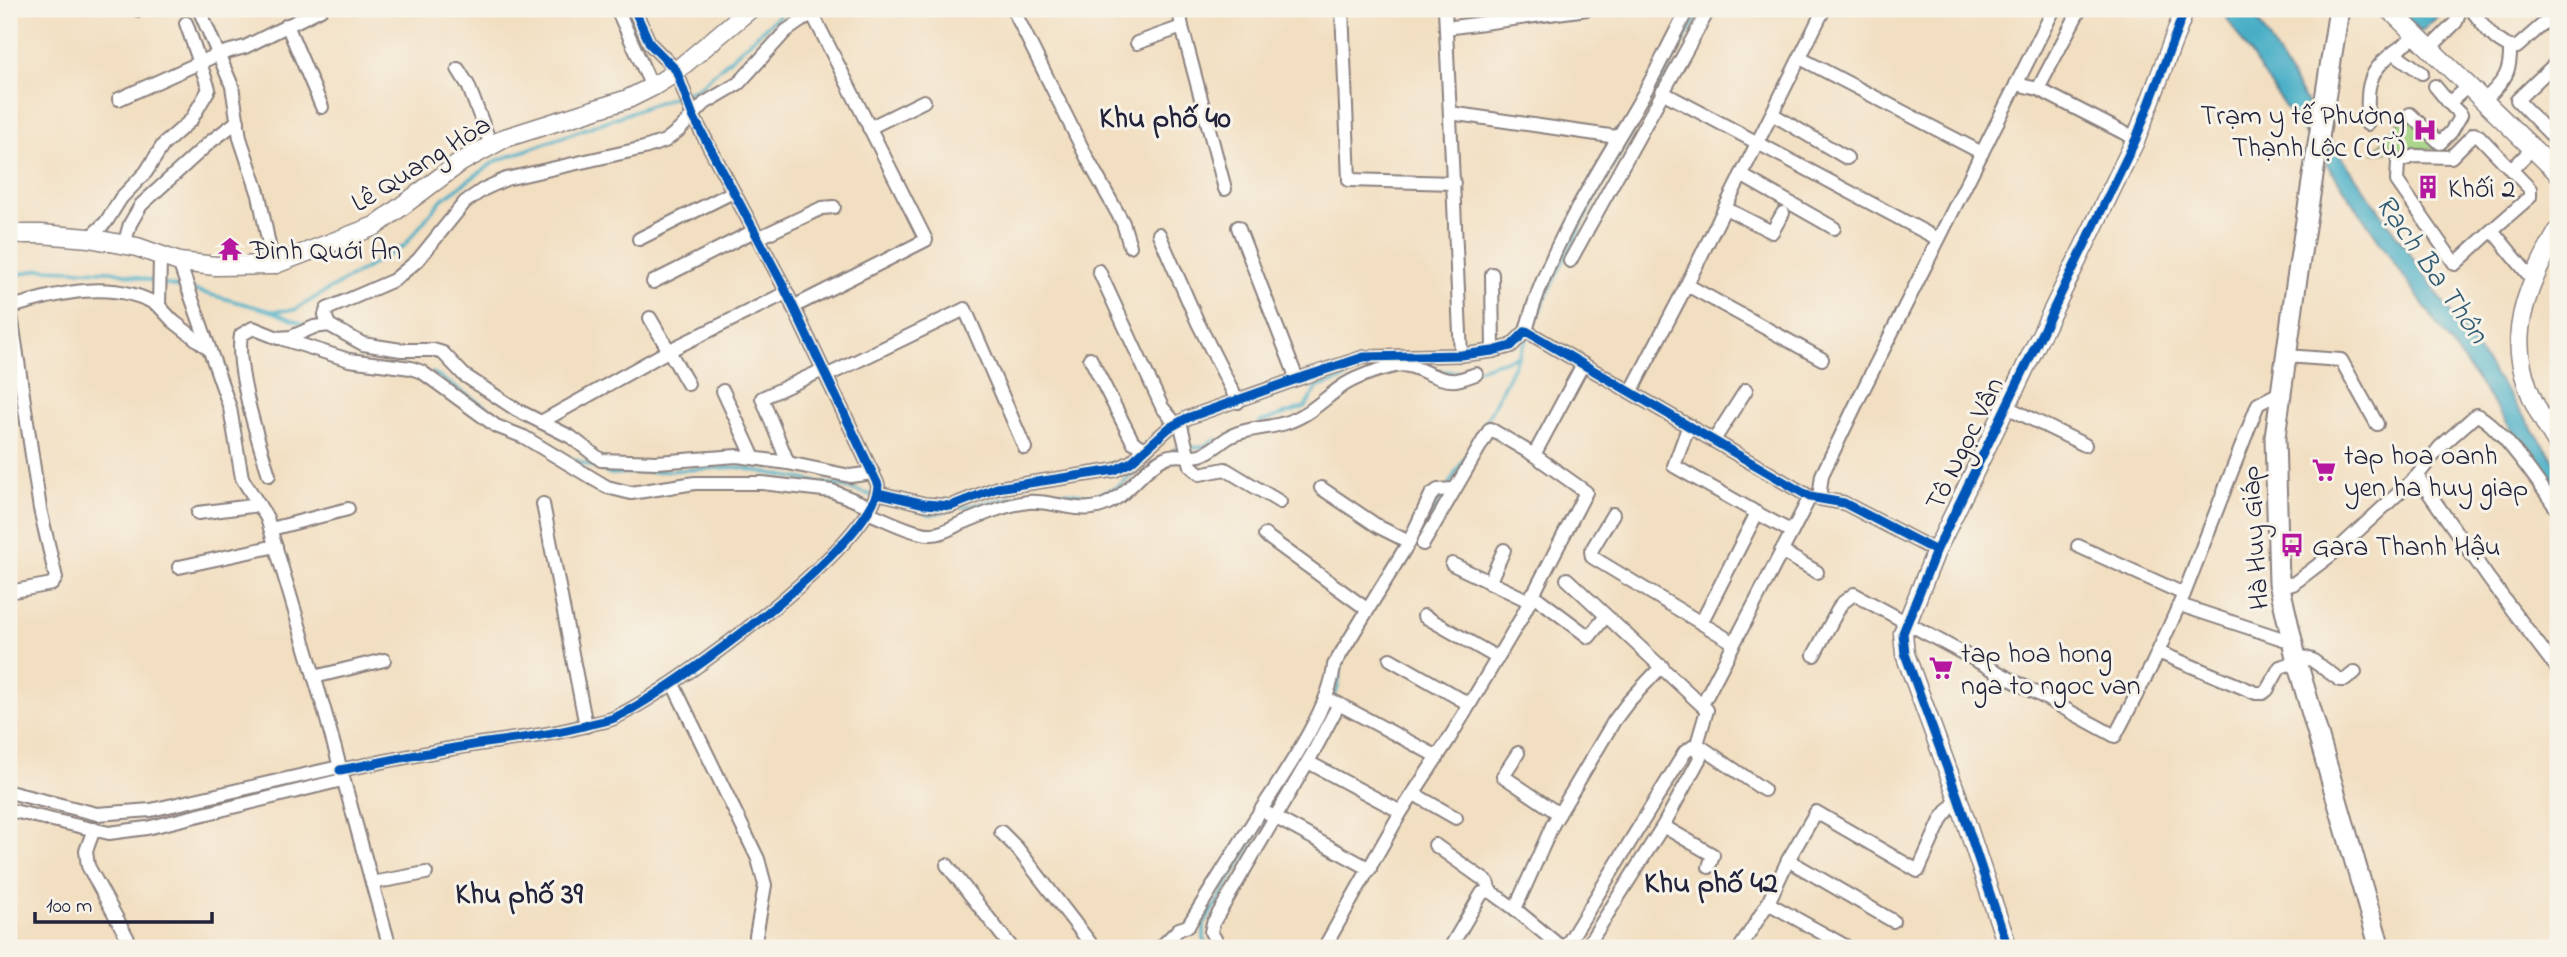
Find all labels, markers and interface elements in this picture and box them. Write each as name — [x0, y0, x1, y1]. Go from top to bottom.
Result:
place label: Trạm y tế Phường Thạnh Lộc (Cũ) — [2200, 97, 2405, 170]
district label: Khu phố 40 — [1099, 98, 1231, 142]
street label: Lê Quang Hòa — [344, 106, 500, 224]
hospital icon: Trạm y tế Phường Thạnh Lộc (Cũ) — [2411, 116, 2439, 144]
place label: Khối 2 — [2448, 170, 2515, 211]
building icon: Khối 2 — [2414, 173, 2442, 201]
water label: Rạch Ba Thôn — [2363, 186, 2499, 354]
place label: Đình Quới An — [249, 232, 401, 273]
temple icon: Đình Quới An — [216, 235, 244, 263]
street label: Tô Ngọc Vân — [1916, 371, 2016, 518]
place label: tap hoa oanh yen ha huy giap — [2344, 437, 2528, 510]
supermarket icon: tap hoa oanh yen ha huy giap — [2310, 456, 2338, 484]
street label: Hà Huy Giáp — [2231, 464, 2282, 611]
place label: Gara Thanh Hậu — [2312, 528, 2500, 569]
bus stop icon: Gara Thanh Hậu — [2278, 531, 2306, 559]
place label: tap hoa hong nga to ngoc van — [1961, 635, 2141, 708]
supermarket icon: tap hoa hong nga to ngoc van — [1927, 654, 1955, 682]
district label: Khu phố 42 — [1644, 863, 1778, 907]
district label: Khu phố 39 — [455, 874, 584, 918]
scale bar — [35, 880, 212, 924]
text: 100 m — [46, 892, 92, 922]

